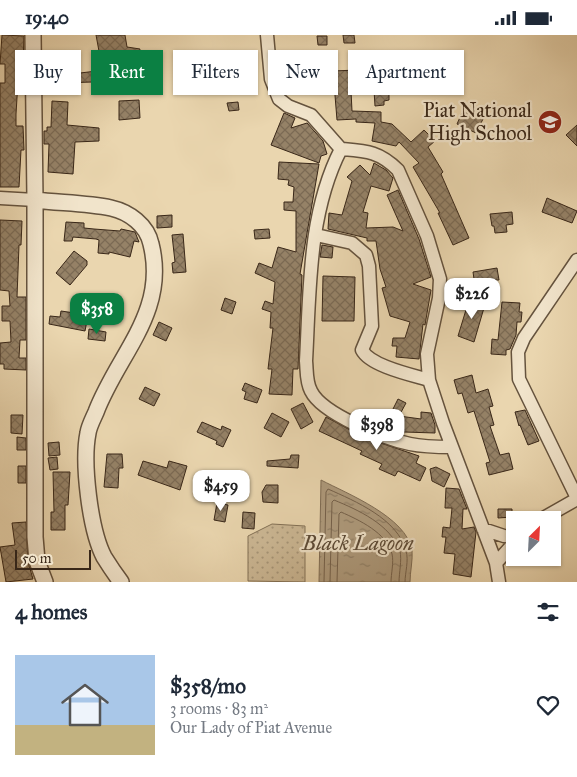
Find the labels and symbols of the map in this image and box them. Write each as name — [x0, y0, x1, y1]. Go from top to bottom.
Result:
place label: Piat National High School — [423, 98, 533, 146]
school or university icon: Piat National High School — [537, 109, 563, 135]
pin: $226 — [442, 277, 502, 320]
pin: $358 — [67, 293, 127, 335]
pin: $398 — [347, 409, 407, 451]
pin: $459 — [191, 469, 251, 512]
north arrow — [506, 511, 561, 566]
water label: Black Lagoon — [301, 530, 414, 556]
scale bar — [15, 547, 91, 570]

